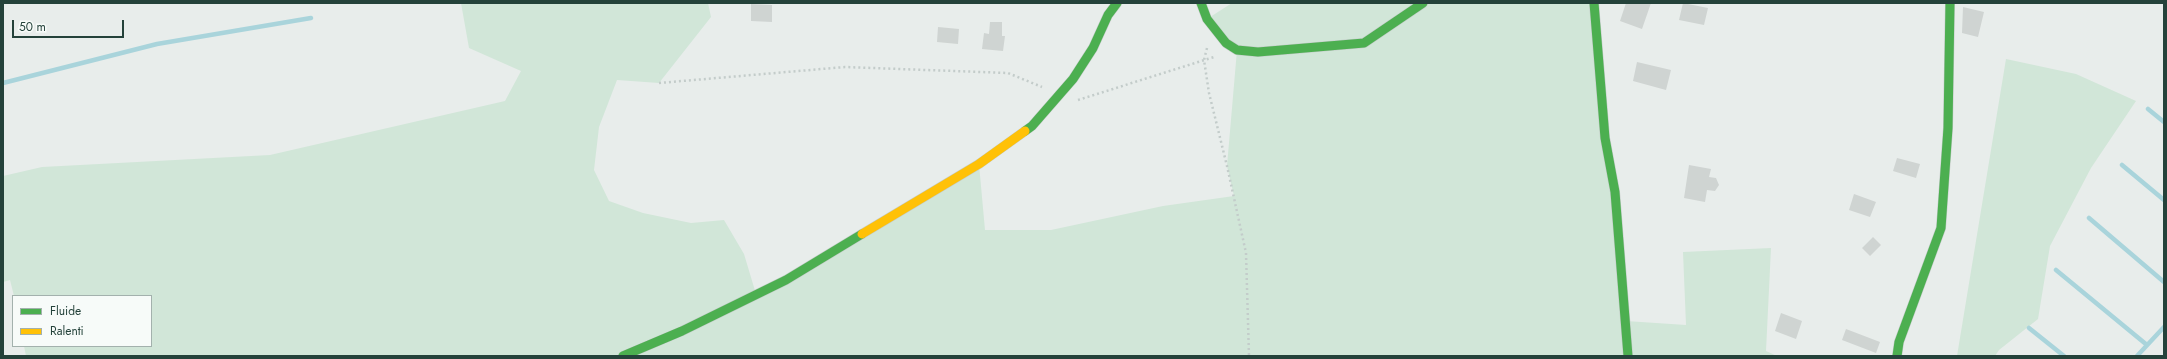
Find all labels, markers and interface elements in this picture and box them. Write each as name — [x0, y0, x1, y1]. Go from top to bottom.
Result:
scale bar — [14, 12, 126, 38]
text: 50 m — [19, 18, 46, 36]
legend — [12, 295, 152, 347]
text: Fluide — [50, 302, 81, 320]
text: Ralenti — [50, 322, 84, 340]

